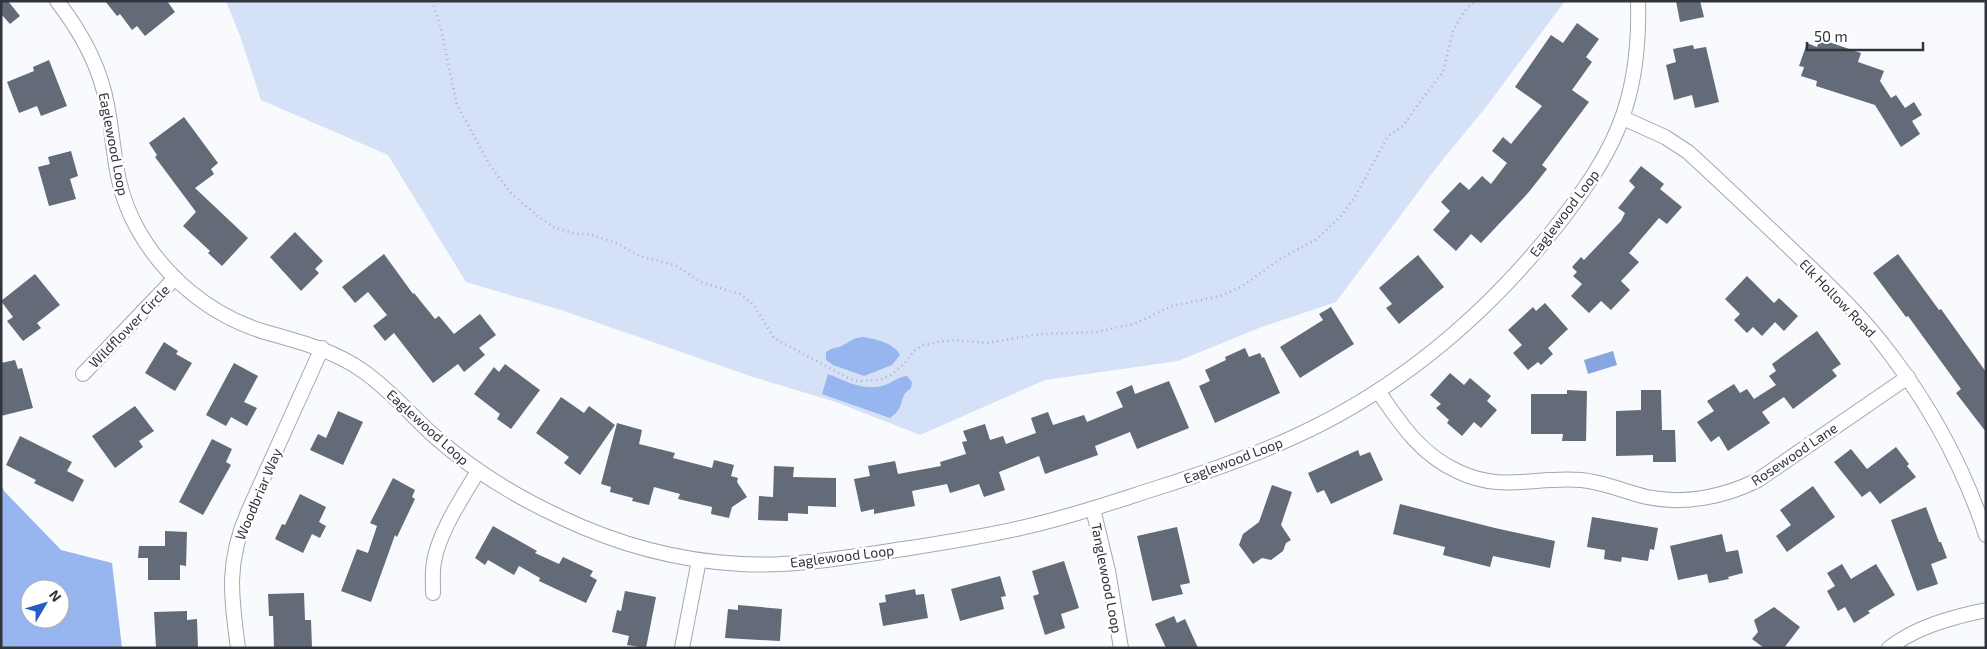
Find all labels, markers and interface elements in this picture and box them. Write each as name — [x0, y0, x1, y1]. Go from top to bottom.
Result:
scale bar — [1807, 20, 1923, 52]
text: 50 m — [1814, 27, 1848, 45]
street label: Eaglewood Loop — [96, 91, 132, 197]
street label: Eaglewood Loop — [1526, 166, 1602, 260]
street label: Elk Hollow Road — [1796, 255, 1880, 341]
street label: Wildflower Circle — [85, 281, 173, 371]
street label: Eaglewood Loop — [383, 386, 473, 468]
street label: Rosewood Lane — [1748, 419, 1840, 489]
street label: Eaglewood Loop — [1181, 433, 1285, 487]
street label: Woodbriar Way — [231, 445, 285, 542]
street label: Tanglewood Loop — [1088, 521, 1126, 635]
street label: Eaglewood Loop — [789, 541, 895, 571]
north arrow — [20, 579, 70, 629]
text: N — [46, 586, 65, 605]

